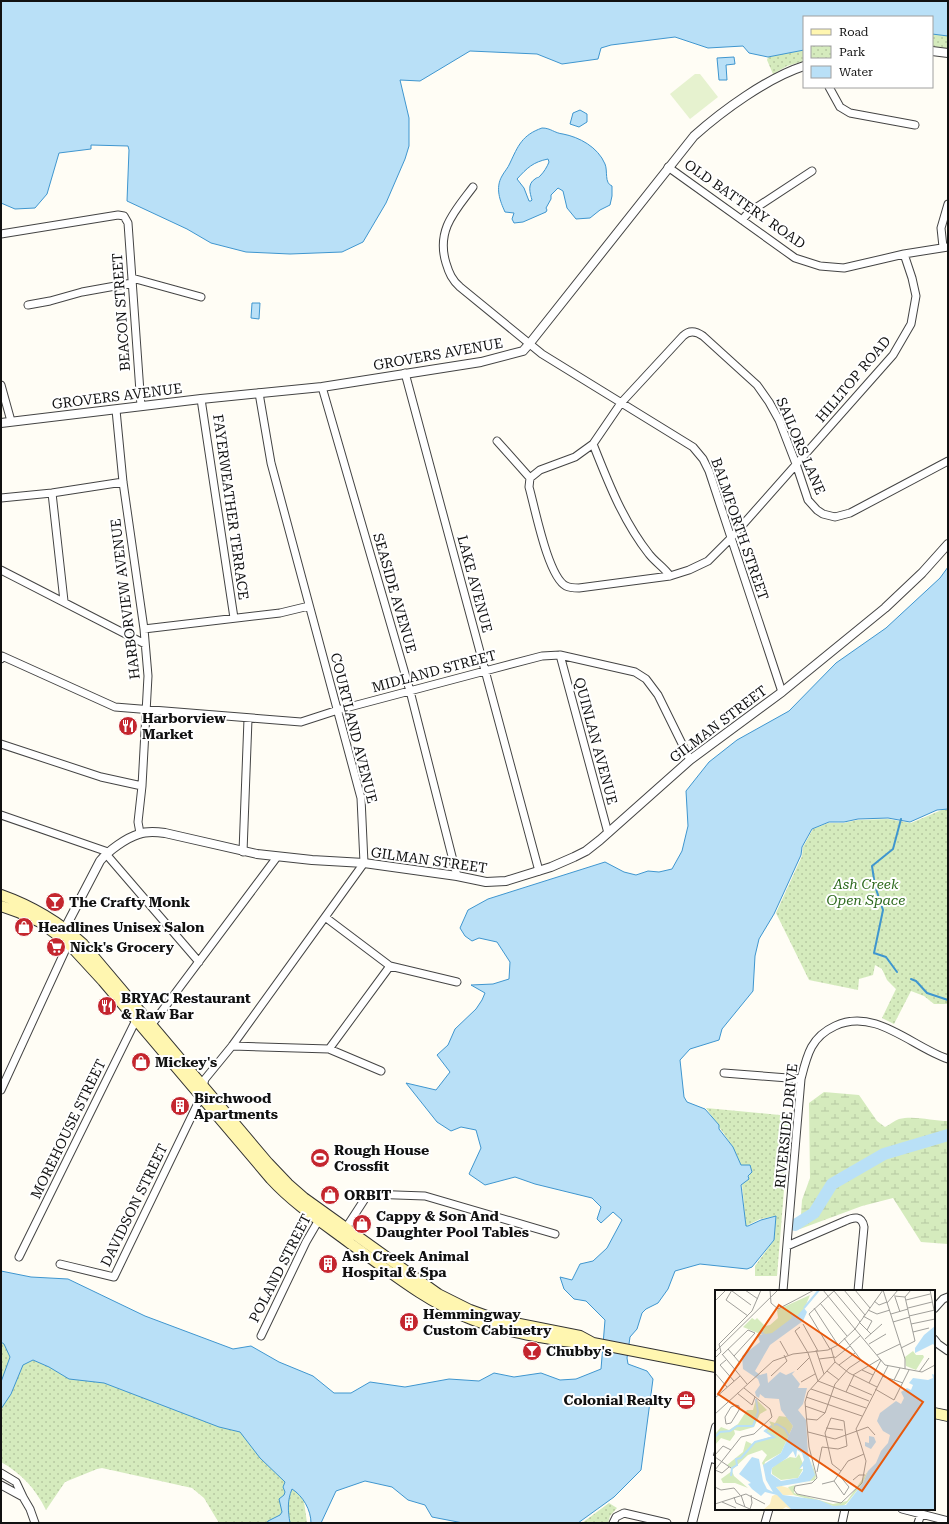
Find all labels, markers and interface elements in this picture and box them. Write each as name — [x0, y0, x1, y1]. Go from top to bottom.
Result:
legend — [803, 16, 933, 88]
text: Road — [839, 25, 869, 39]
text: Park — [839, 45, 866, 59]
text: Water — [839, 65, 873, 79]
street label: OLD BATTERY ROAD — [681, 156, 809, 252]
street label: BEACON STREET — [109, 252, 133, 372]
street label: HILLTOP ROAD — [812, 333, 894, 425]
street label: GROVERS AVENUE — [372, 335, 504, 373]
street label: GROVERS AVENUE — [51, 380, 183, 412]
street label: SAILORS LANE — [773, 395, 829, 497]
street label: FAYERWEATHER TERRACE — [210, 413, 252, 601]
street label: BALMFORTH STREET — [708, 456, 772, 602]
street label: HARBORVIEW AVENUE — [107, 518, 143, 680]
street label: SEASIDE AVENUE — [370, 531, 420, 655]
street label: LAKE AVENUE — [454, 533, 496, 635]
street label: MIDLAND STREET — [370, 647, 498, 695]
street label: COURTLAND AVENUE — [328, 651, 380, 805]
street label: QUINLAN AVENUE — [571, 676, 621, 806]
street label: GILMAN STREET — [666, 682, 770, 766]
place label: Harborview Market — [142, 710, 226, 742]
restaurant icon: Harborview Market — [117, 715, 139, 737]
street label: GILMAN STREET — [370, 844, 488, 876]
park label: Ash Creek Open Space — [827, 876, 905, 908]
bar icon: The Crafty Monk — [44, 891, 66, 913]
place label: The Crafty Monk — [69, 894, 191, 910]
shop icon: Headlines Unisex Salon — [13, 916, 35, 938]
place label: Headlines Unisex Salon — [38, 919, 205, 935]
supermarket icon: Nick's Grocery — [45, 936, 67, 958]
place label: Nick's Grocery — [70, 939, 174, 955]
place label: BRYAC Restaurant & Raw Bar — [121, 990, 251, 1022]
restaurant icon: BRYAC Restaurant & Raw Bar — [96, 995, 118, 1017]
shop icon: Mickey's — [130, 1051, 152, 1073]
place label: Mickey's — [155, 1054, 217, 1070]
street label: MOREHOUSE STREET — [27, 1057, 109, 1201]
street label: RIVERSIDE DRIVE — [771, 1063, 801, 1189]
place label: Birchwood Apartments — [194, 1090, 278, 1122]
building icon: Birchwood Apartments — [169, 1095, 191, 1117]
street label: DAVIDSON STREET — [97, 1141, 171, 1269]
place label: Rough House Crossfit — [334, 1142, 429, 1174]
sports icon: Rough House Crossfit — [309, 1147, 331, 1169]
shop icon: ORBIT — [319, 1184, 341, 1206]
place label: ORBIT — [344, 1187, 391, 1203]
place label: Cappy & Son And Daughter Pool Tables — [376, 1208, 529, 1240]
street label: POLAND STREET — [246, 1211, 314, 1325]
shop icon: Cappy & Son And Daughter Pool Tables — [351, 1213, 373, 1235]
place label: Ash Creek Animal Hospital & Spa — [342, 1248, 469, 1280]
building icon: Ash Creek Animal Hospital & Spa — [317, 1253, 339, 1275]
inset map — [715, 1290, 935, 1510]
place label: Hemmingway Custom Cabinetry — [423, 1306, 552, 1338]
building icon: Hemmingway Custom Cabinetry — [398, 1311, 420, 1333]
bar icon: Chubby's — [521, 1340, 543, 1362]
place label: Chubby's — [546, 1343, 612, 1359]
office icon: Colonial Realty — [675, 1389, 697, 1411]
place label: Colonial Realty — [564, 1392, 673, 1408]

